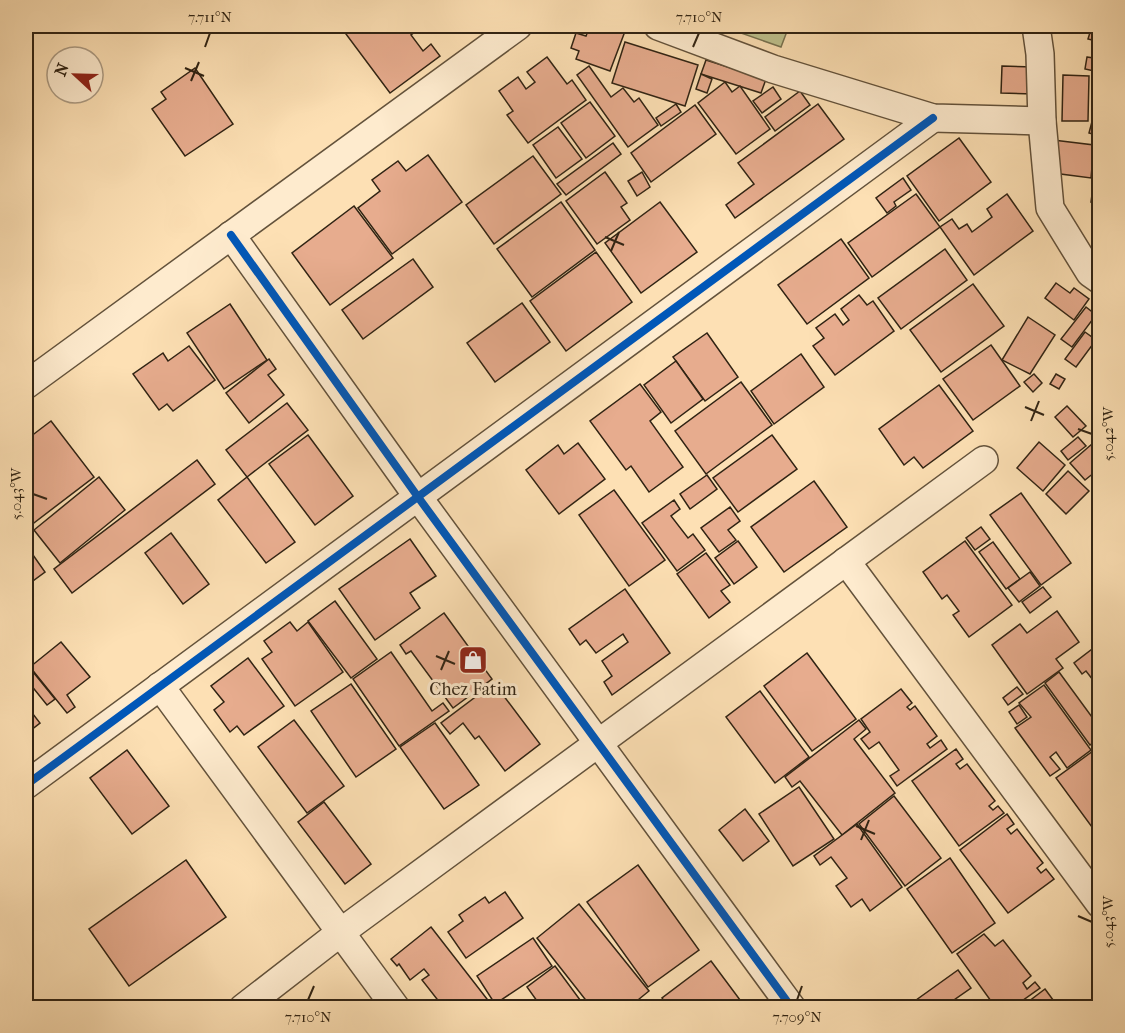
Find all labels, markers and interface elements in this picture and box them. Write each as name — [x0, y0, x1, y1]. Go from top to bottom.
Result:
text: 7.711°N — [188, 8, 233, 26]
text: 7.710°N — [676, 8, 723, 26]
north arrow — [45, 45, 105, 105]
text: N — [50, 60, 73, 79]
text: 5.042°W — [1099, 406, 1117, 461]
text: 5.043°W — [7, 466, 25, 520]
shop icon: Chez Fatim — [457, 644, 489, 676]
place label: Chez Fatim — [429, 679, 517, 700]
text: 5.043°W — [1099, 894, 1117, 948]
text: 7.710°N — [285, 1008, 332, 1026]
text: 7.709°N — [772, 1008, 822, 1026]

